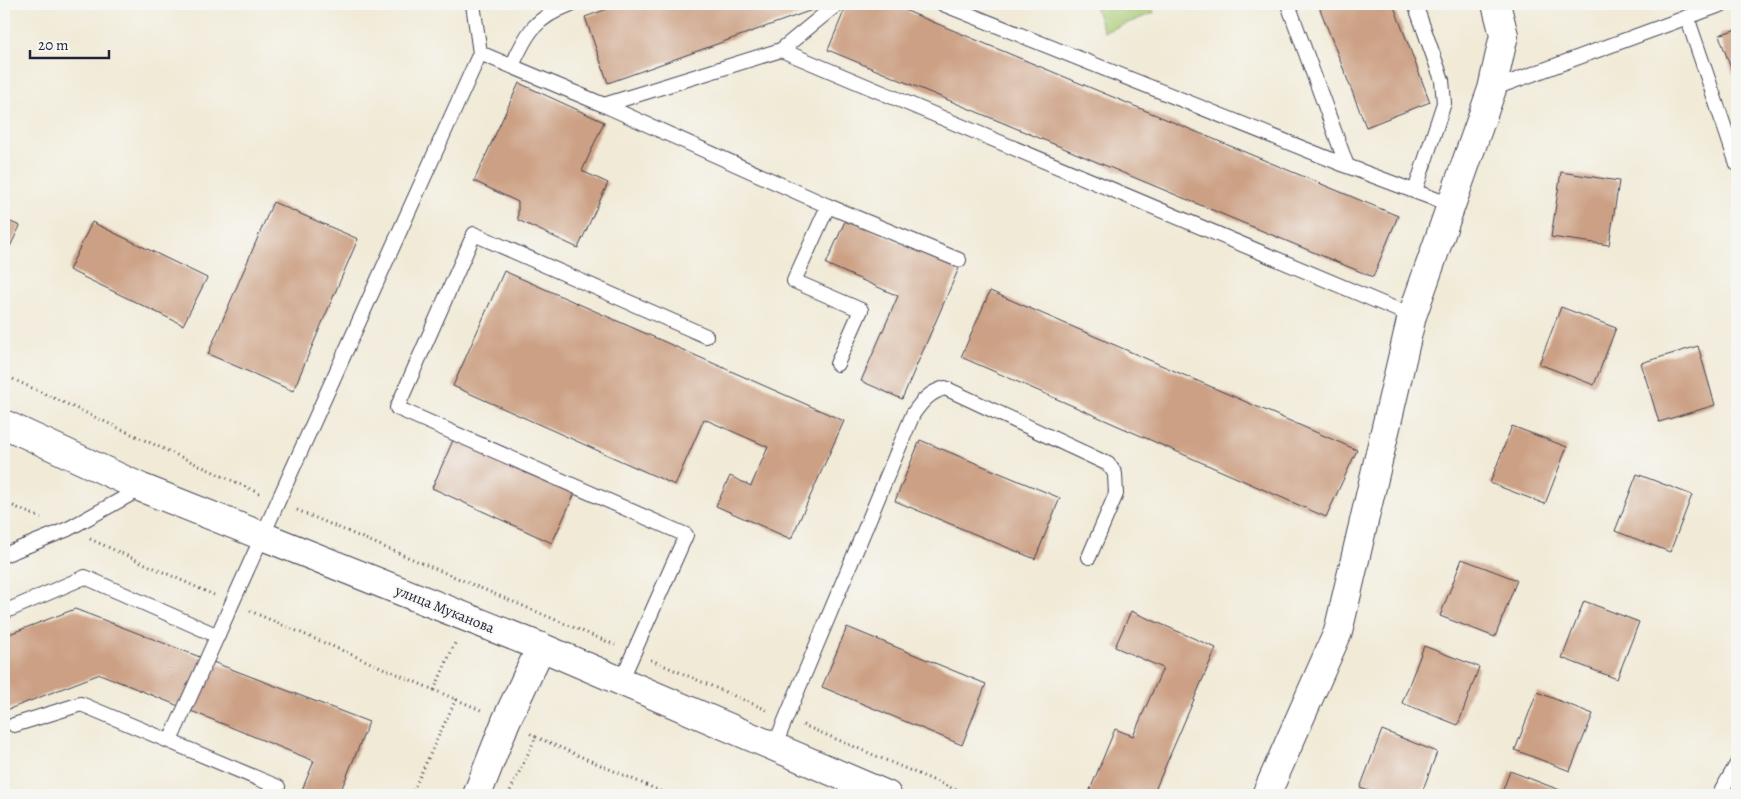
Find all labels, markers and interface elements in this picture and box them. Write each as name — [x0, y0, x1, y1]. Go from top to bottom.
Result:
scale bar — [30, 28, 109, 60]
text: 20 m — [38, 35, 69, 55]
street label: улица Муканова — [392, 580, 498, 638]

